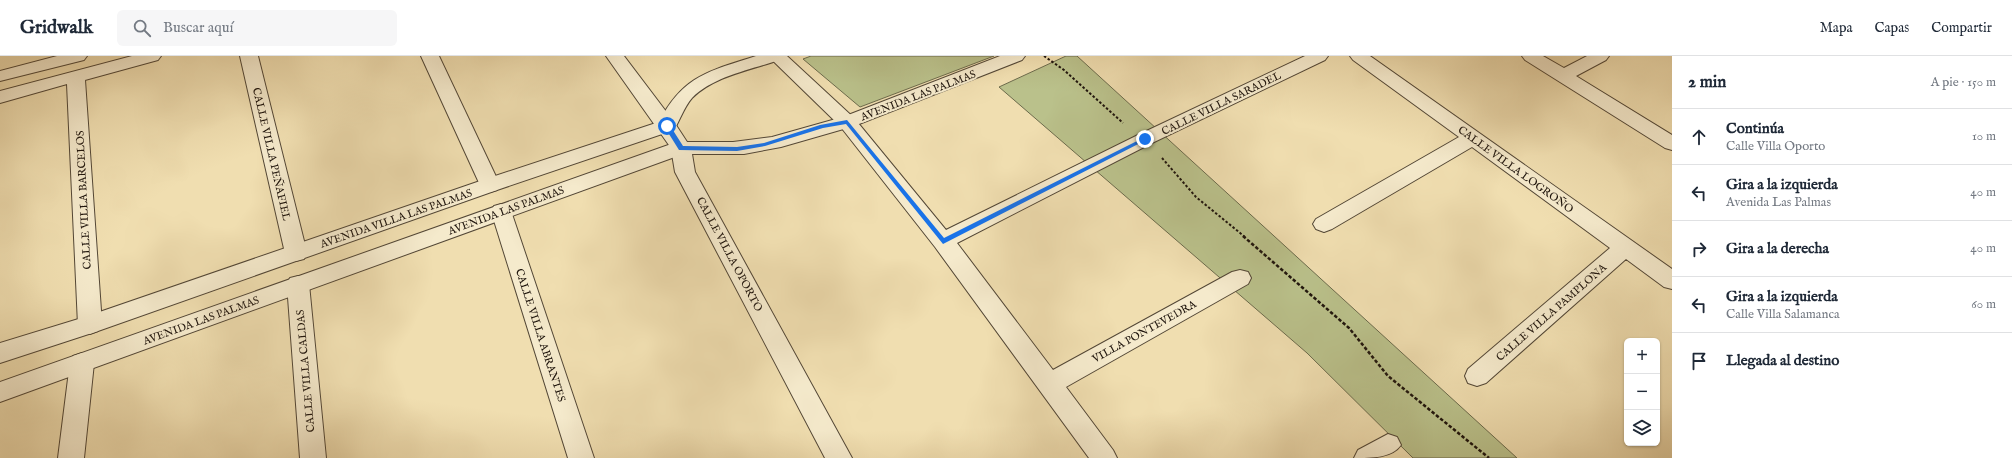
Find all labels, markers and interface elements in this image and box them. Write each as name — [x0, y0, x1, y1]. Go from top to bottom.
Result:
search box — [117, 10, 397, 46]
text: Gridwalk — [20, 16, 93, 40]
icon: search — [131, 17, 153, 39]
text: Buscar aquí — [163, 18, 233, 37]
text: Mapa — [1820, 19, 1853, 37]
text: Capas — [1875, 19, 1909, 37]
text: Compartir — [1931, 19, 1992, 37]
street label: AVENIDA LAS PALMAS — [858, 67, 978, 125]
street label: CALLE VILLA SARADEL — [1159, 69, 1284, 139]
text: 2 min — [1688, 72, 1726, 93]
text: A pie · 150 m — [1931, 74, 1996, 91]
street label: CALLE VILLA PEÑAFIEL — [249, 86, 293, 222]
route start — [658, 117, 676, 135]
text: Continúa — [1726, 119, 1784, 138]
street label: CALLE VILLA LOGROÑO — [1455, 123, 1576, 216]
icon: ahead — [1688, 126, 1710, 148]
text: 10 m — [1972, 128, 1996, 145]
street label: CALLE VILLA BARCELOS — [73, 130, 95, 270]
route end — [1136, 130, 1154, 148]
text: Calle Villa Oporto — [1726, 138, 1825, 155]
text: Gira a la izquierda — [1726, 175, 1838, 194]
icon: left — [1688, 182, 1710, 204]
street label: AVENIDA LAS PALMAS — [445, 183, 567, 239]
text: 40 m — [1970, 184, 1996, 201]
street label: AVENIDA VILLA LAS PALMAS — [318, 186, 475, 252]
text: Avenida Las Palmas — [1726, 194, 1831, 211]
street label: CALLE VILLA OPORTO — [693, 195, 765, 314]
icon: right — [1688, 238, 1710, 260]
text: Gira a la derecha — [1726, 239, 1829, 258]
text: 40 m — [1970, 240, 1996, 257]
street label: CALLE VILLA PAMPLONA — [1493, 261, 1610, 365]
street label: CALLE VILLA ABRANTES — [512, 267, 568, 404]
text: Gira a la izquierda — [1726, 287, 1838, 306]
street label: AVENIDA LAS PALMAS — [140, 293, 262, 349]
icon: left — [1688, 294, 1710, 316]
text: 60 m — [1971, 296, 1996, 313]
street label: VILLA PONTEVEDRA — [1089, 297, 1200, 367]
text: Calle Villa Salamanca — [1726, 306, 1840, 323]
street label: CALLE VILLA CALDAS — [294, 309, 318, 433]
map controls — [1624, 338, 1660, 446]
button: + — [1624, 338, 1660, 374]
icon: arrive — [1688, 350, 1710, 372]
text: Llegada al destino — [1726, 351, 1839, 370]
button: − — [1624, 374, 1660, 410]
button: layers — [1624, 410, 1660, 446]

